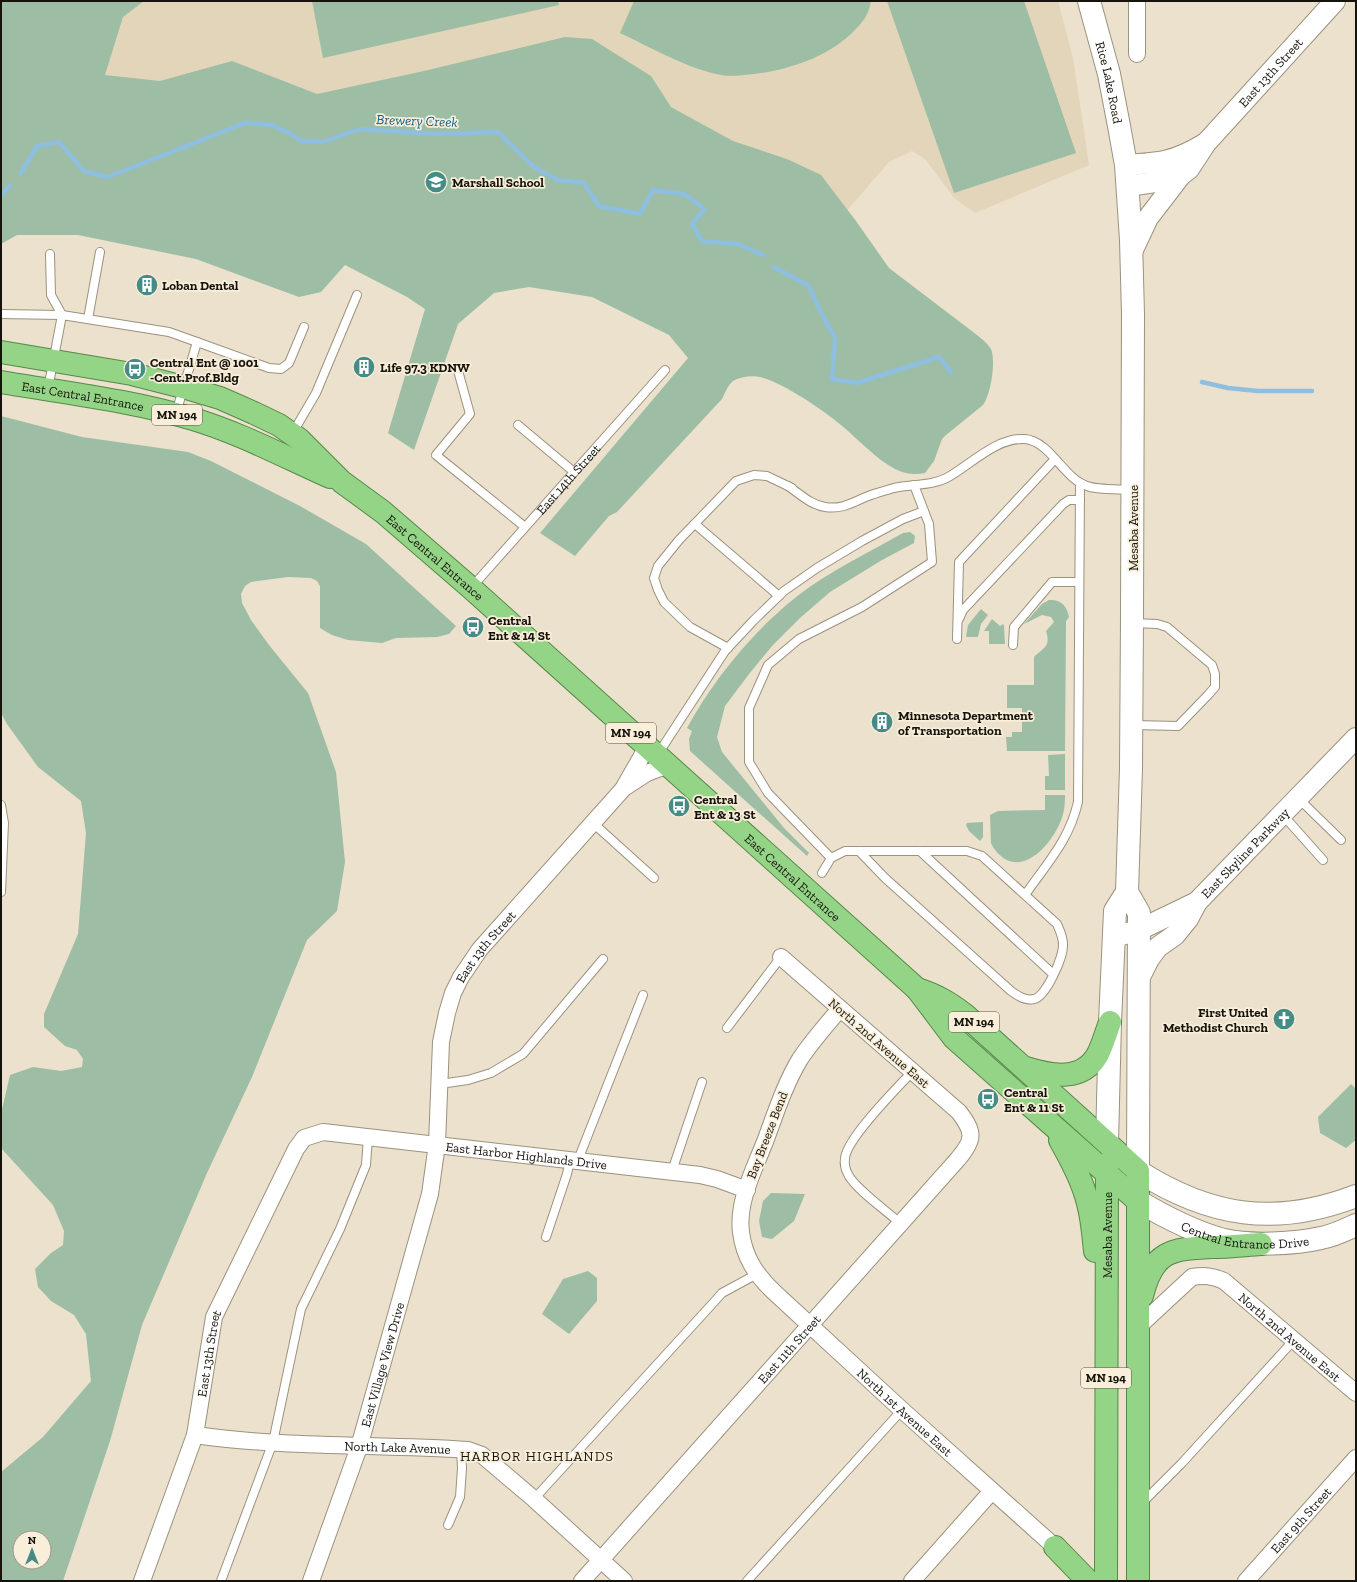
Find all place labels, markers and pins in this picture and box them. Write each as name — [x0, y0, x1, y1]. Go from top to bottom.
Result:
school or university icon: Marshall School — [423, 169, 449, 195]
place label: Marshall School — [452, 175, 544, 190]
building icon: Loban Dental — [134, 272, 160, 298]
place label: Loban Dental — [162, 278, 239, 293]
building icon: Life 97.3 KDNW — [351, 354, 377, 380]
place label: Central Ent @ 1001 -Cent.Prof.Bldg — [150, 355, 259, 385]
bus stop icon: Central Ent @ 1001 -Cent.Prof.Bldg — [122, 356, 148, 382]
place label: Life 97.3 KDNW — [380, 360, 470, 375]
place label: Central Ent & 14 St — [488, 613, 551, 643]
bus stop icon: Central Ent & 14 St — [460, 614, 486, 640]
place label: Minnesota Department of Transportation — [898, 708, 1034, 738]
building icon: Minnesota Department of Transportation — [869, 709, 895, 735]
place label: Central Ent & 13 St — [694, 792, 756, 822]
bus stop icon: Central Ent & 13 St — [666, 793, 692, 819]
place label: First United Methodist Church — [1163, 1005, 1269, 1035]
church icon: First United Methodist Church — [1271, 1006, 1297, 1032]
place label: Central Ent & 11 St — [1004, 1085, 1065, 1115]
bus stop icon: Central Ent & 11 St — [975, 1086, 1001, 1112]

